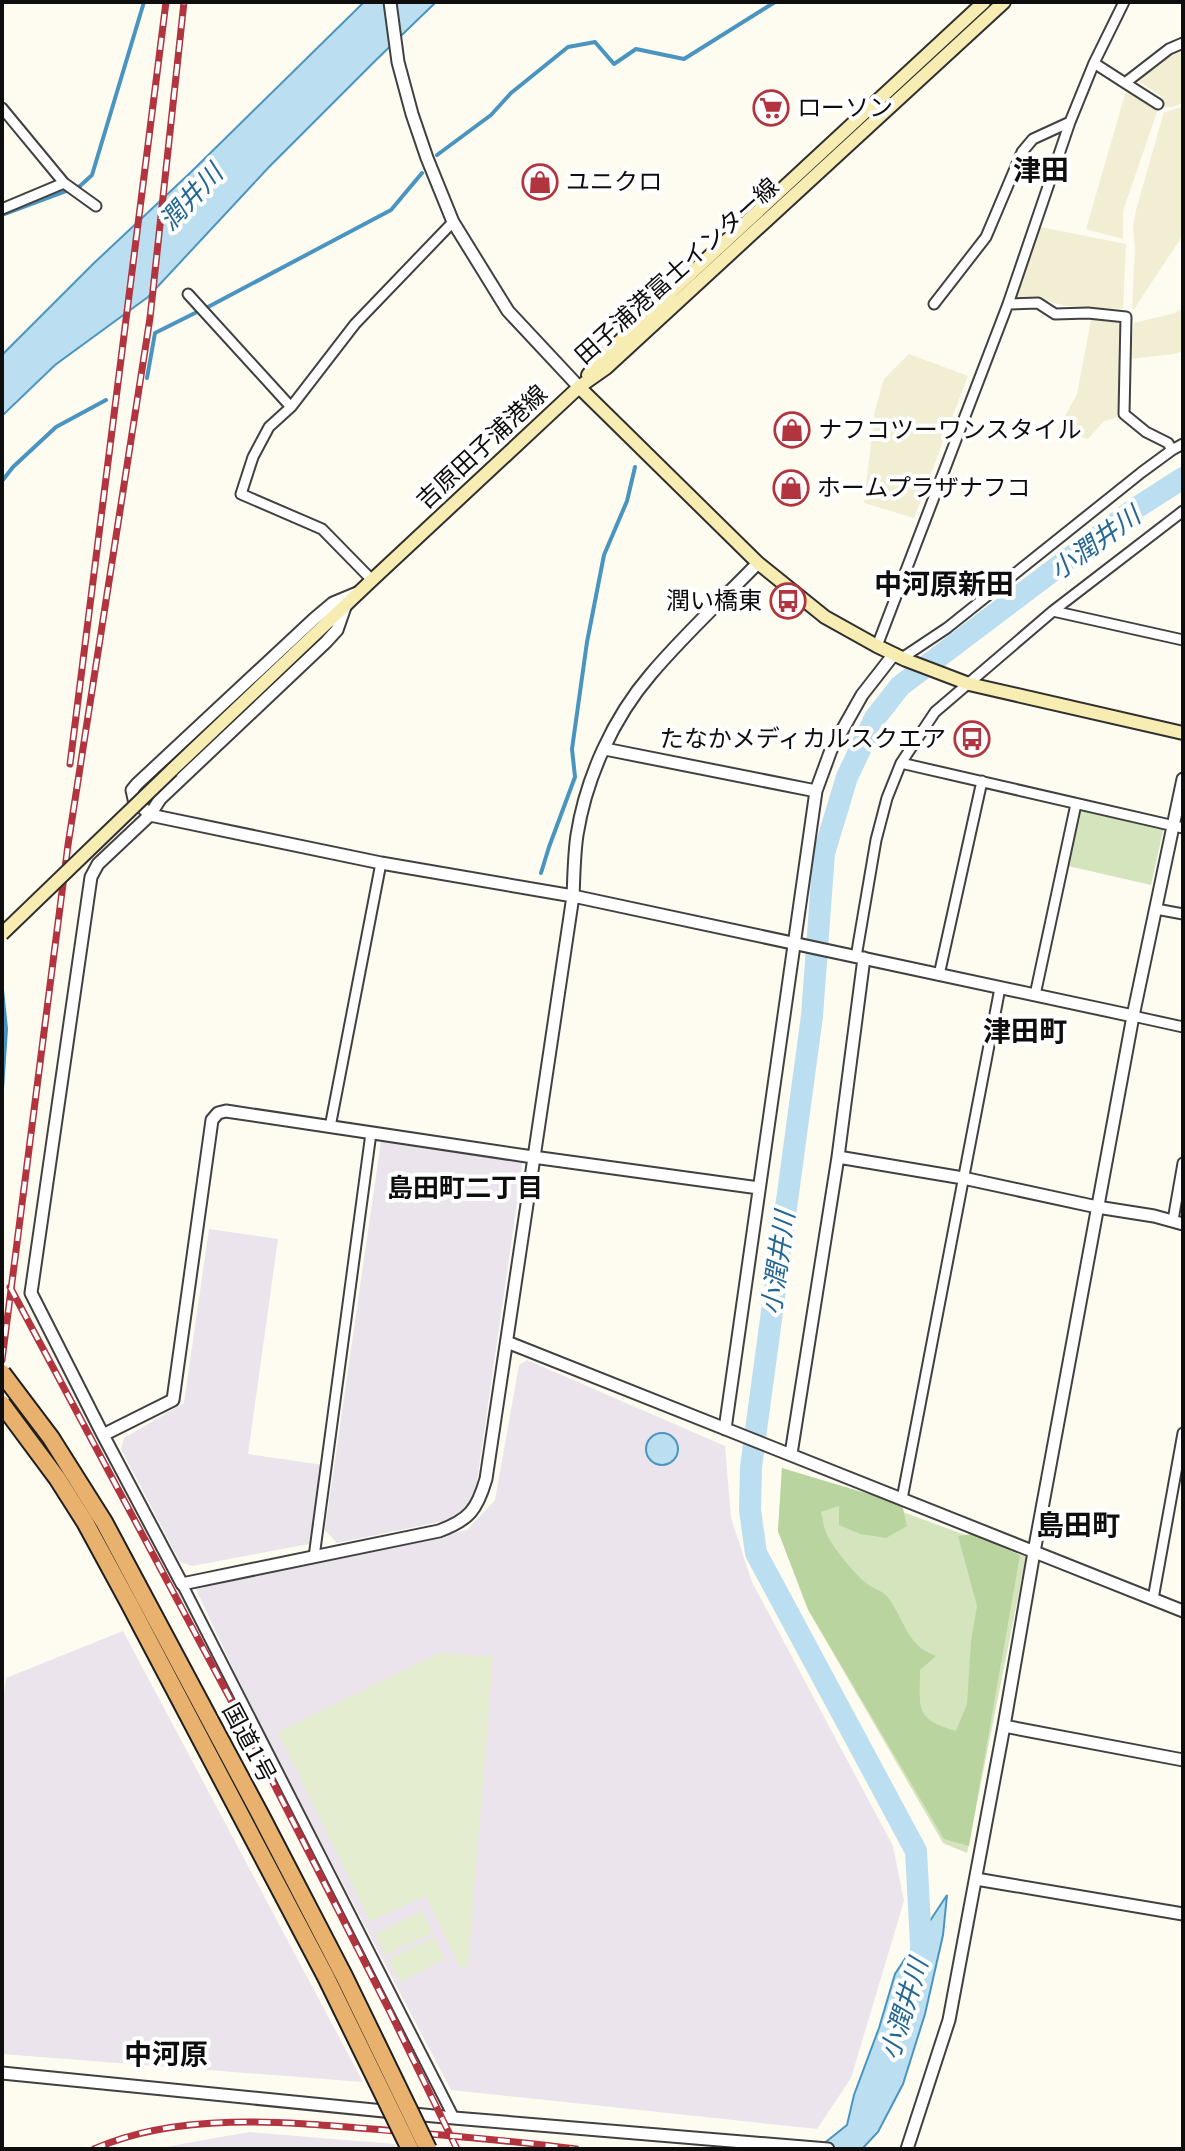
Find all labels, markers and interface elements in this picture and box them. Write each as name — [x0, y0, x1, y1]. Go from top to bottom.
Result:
place label: ローソン — [797, 88, 893, 123]
supermarket icon: ローソン — [752, 89, 790, 127]
district label: 津田 — [1013, 148, 1069, 188]
water label: 潤井川 — [149, 152, 231, 236]
place label: ユニクロ — [566, 162, 662, 197]
shop icon: ユニクロ — [521, 163, 559, 201]
street label: 田子浦港富士インター線 — [566, 168, 785, 370]
street label: 吉原田子浦港線 — [407, 375, 554, 515]
place label: ナフコツーワンスタイル — [818, 410, 1082, 445]
shop icon: ナフコツーワンスタイル — [773, 411, 811, 449]
place label: ホームプラザナフコ — [817, 468, 1031, 503]
shop icon: ホームプラザナフコ — [772, 469, 810, 507]
water label: 小潤井川 — [1041, 494, 1149, 587]
district label: 中河原新田 — [874, 562, 1014, 602]
place label: 潤い橋東 — [666, 581, 762, 616]
bus stop icon: 潤い橋東 — [769, 582, 807, 620]
place label: たなかメディカルスクエア — [660, 719, 946, 754]
bus stop icon: たなかメディカルスクエア — [953, 720, 991, 758]
district label: 津田町 — [983, 1009, 1067, 1049]
district label: 島田町二丁目 — [387, 1167, 543, 1204]
water label: 小潤井川 — [750, 1206, 801, 1317]
district label: 島田町 — [1036, 1503, 1120, 1543]
street label: 国道1号 — [216, 1696, 287, 1788]
water label: 小潤井川 — [869, 1950, 935, 2063]
district label: 中河原 — [124, 2032, 208, 2072]

